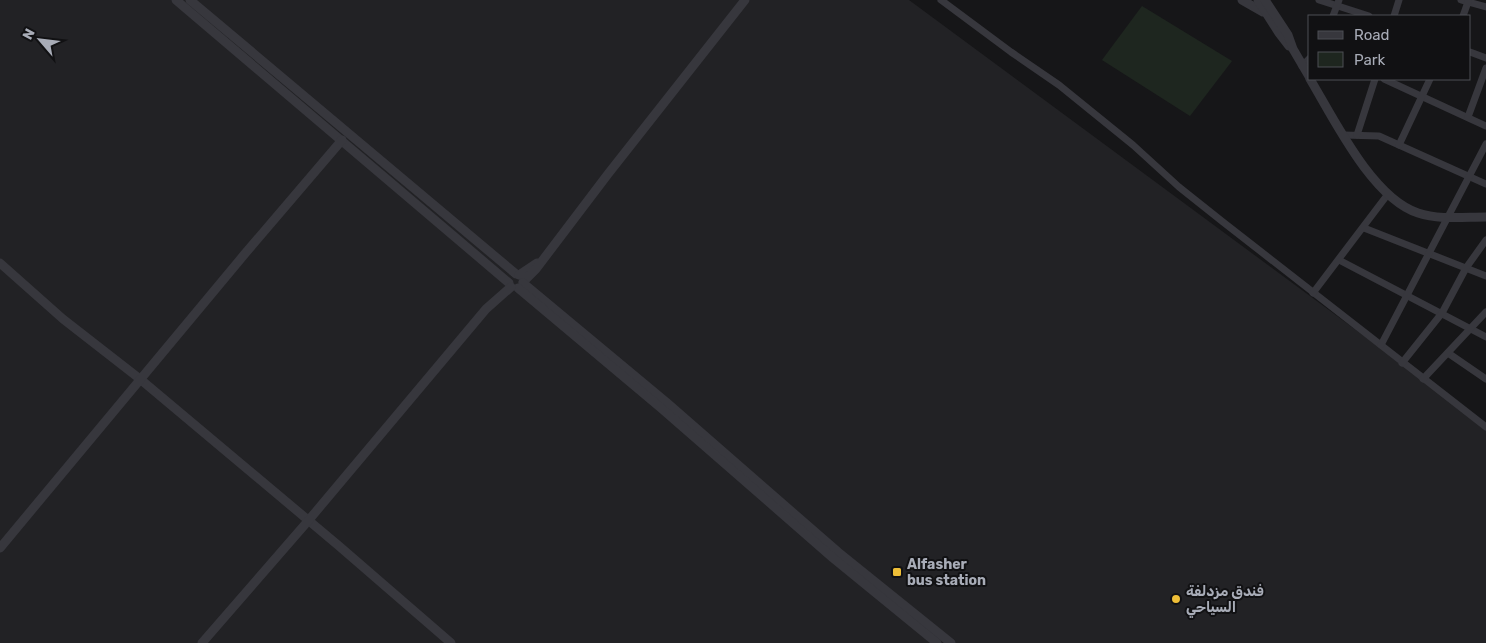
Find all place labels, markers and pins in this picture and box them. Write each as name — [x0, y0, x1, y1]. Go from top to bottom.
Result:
place label: Alfasher bus station — [907, 556, 986, 589]
marker: Alfasher bus station — [891, 566, 903, 578]
place label: فندق مزدلفة السياحي — [1186, 583, 1264, 618]
marker: فندق مزدلفة السياحي — [1170, 593, 1182, 605]

